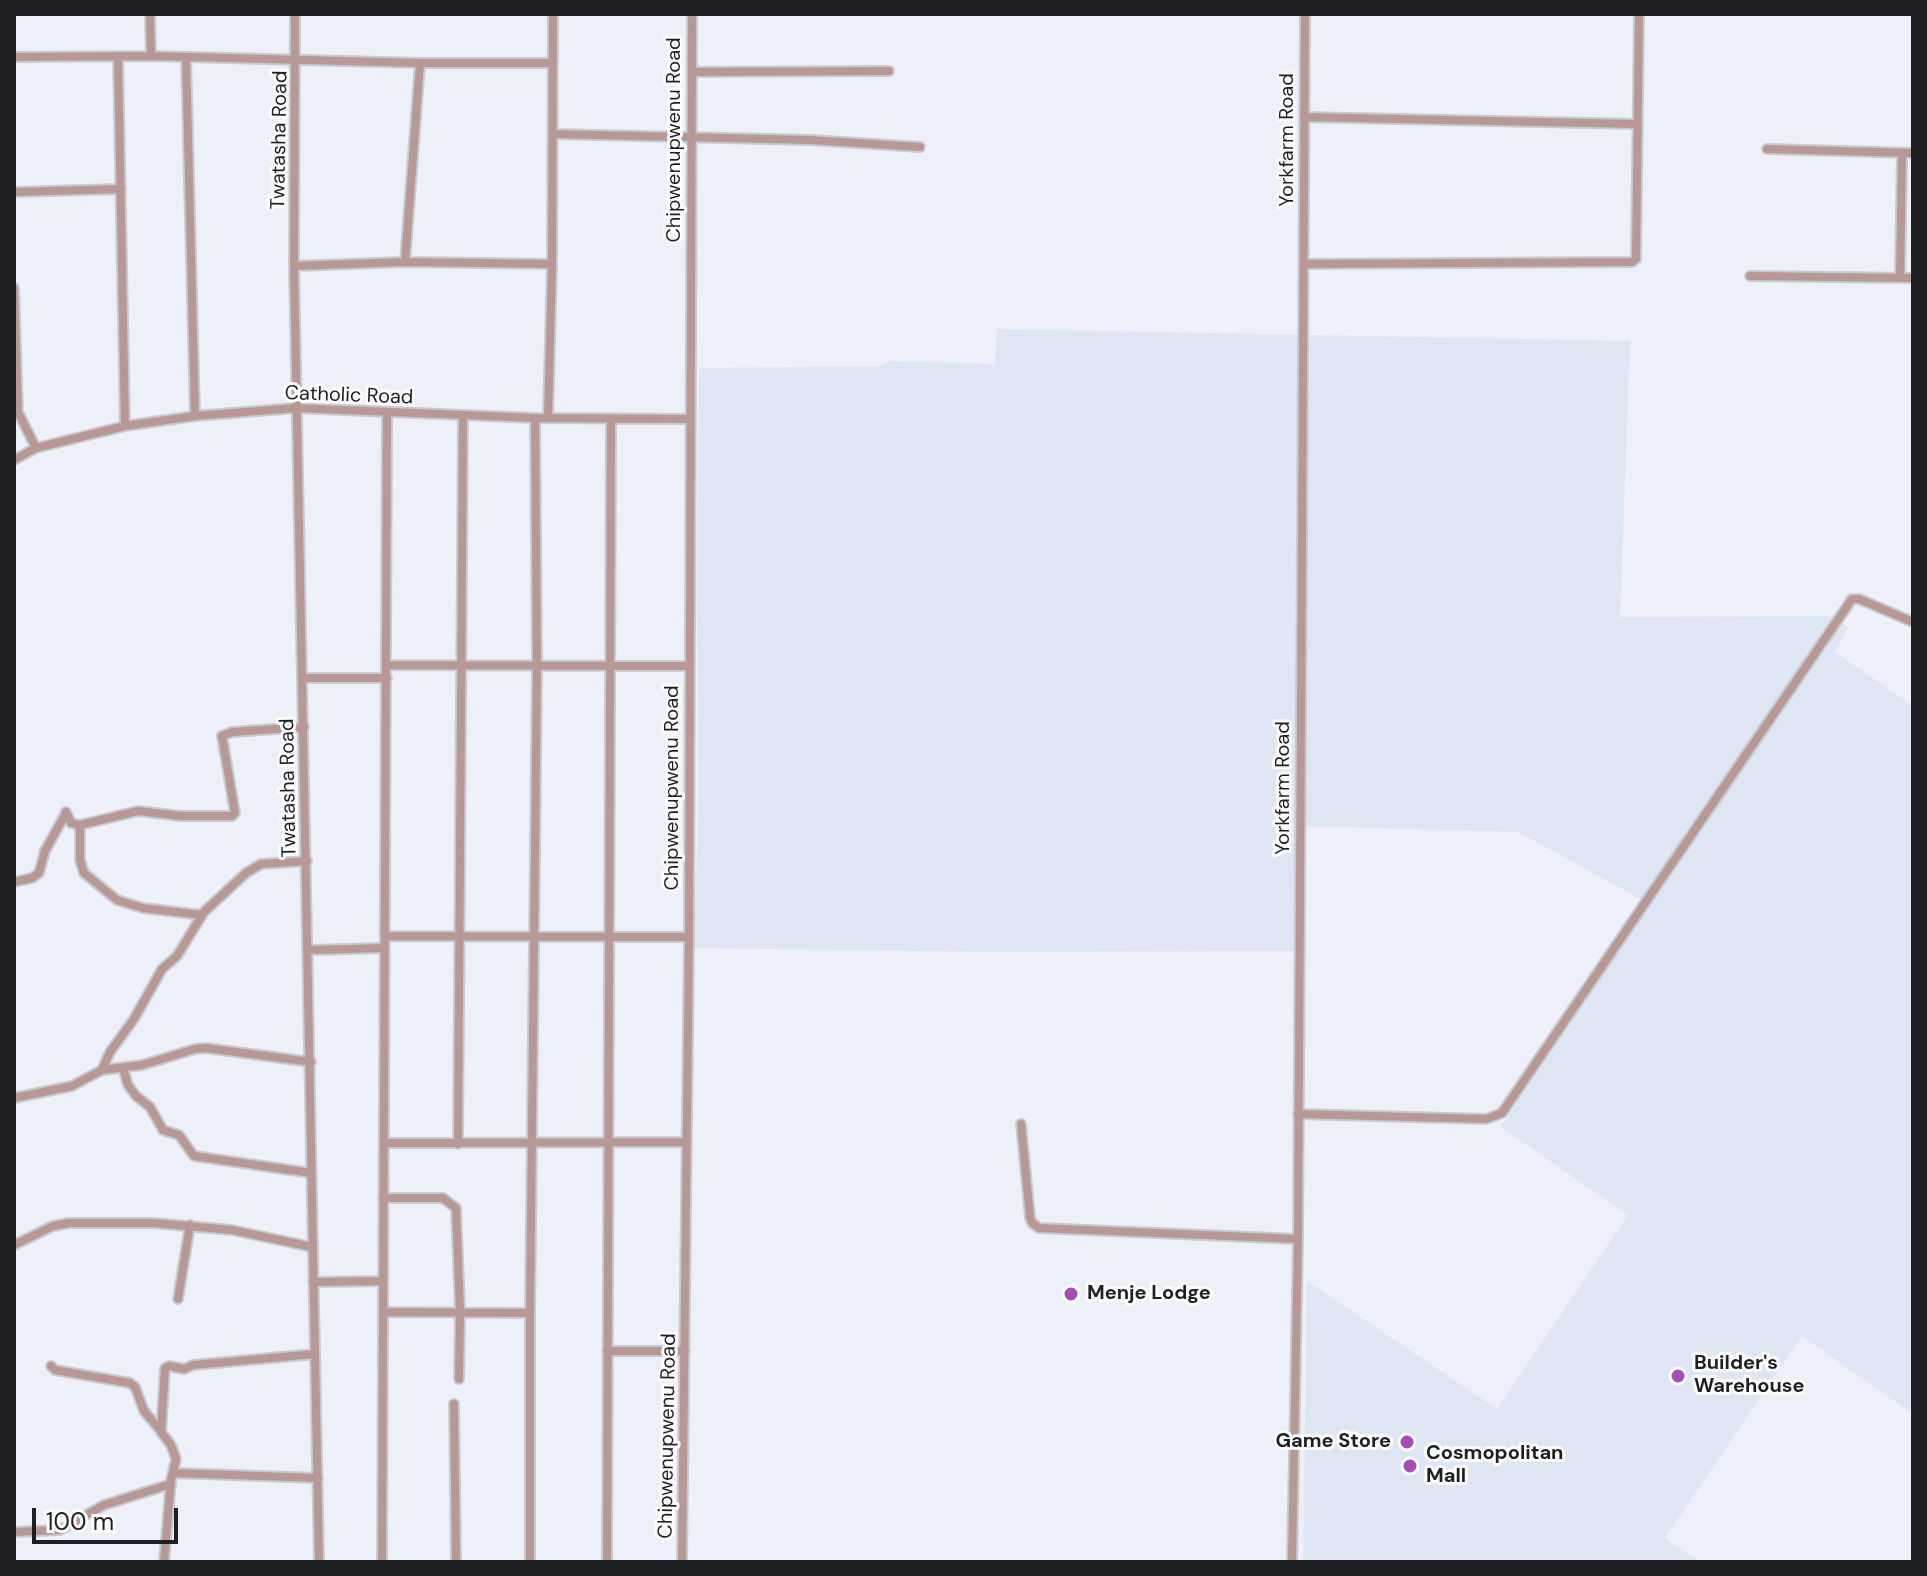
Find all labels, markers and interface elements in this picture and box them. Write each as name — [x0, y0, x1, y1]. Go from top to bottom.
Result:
street label: Chipwenupwenu Road — [663, 37, 687, 243]
street label: Twatasha Road — [267, 70, 293, 210]
street label: Yorkfarm Road — [1276, 73, 1300, 207]
street label: Catholic Road — [284, 382, 414, 410]
street label: Chipwenupwenu Road — [661, 685, 685, 891]
street label: Twatasha Road — [276, 718, 302, 858]
street label: Yorkfarm Road — [1272, 721, 1296, 855]
place label: Menje Lodge — [1087, 1282, 1211, 1306]
marker: Menje Lodge — [1062, 1285, 1080, 1303]
street label: Chipwenupwenu Road — [654, 1333, 682, 1539]
place label: Builder's Warehouse — [1694, 1352, 1805, 1399]
marker: Builder's Warehouse — [1669, 1367, 1687, 1385]
place label: Game Store — [1275, 1430, 1391, 1454]
marker: Game Store — [1398, 1433, 1416, 1451]
place label: Cosmopolitan Mall — [1426, 1442, 1563, 1489]
marker: Cosmopolitan Mall — [1401, 1457, 1419, 1475]
scale bar — [36, 1492, 182, 1542]
text: 100 m — [46, 1506, 114, 1537]

